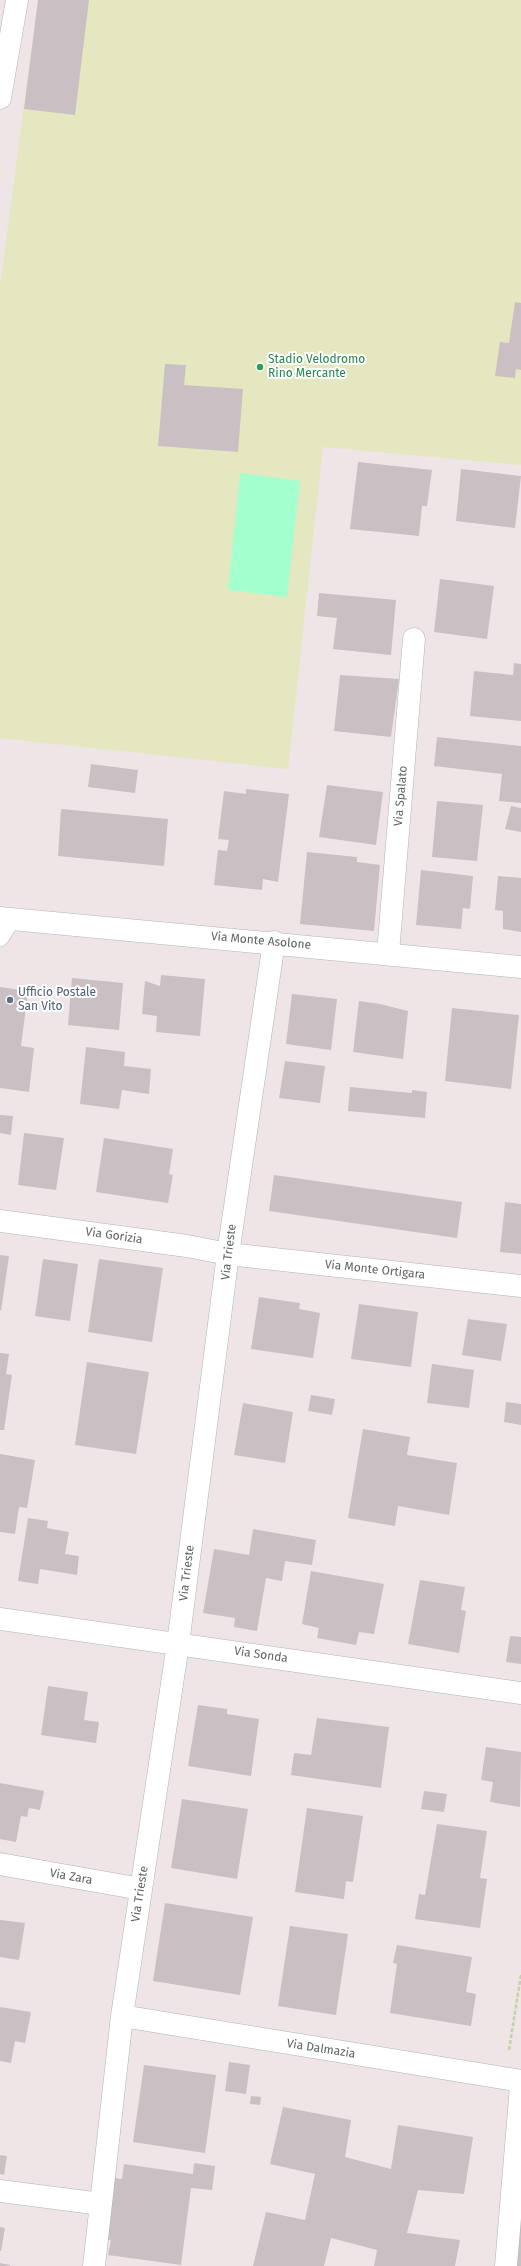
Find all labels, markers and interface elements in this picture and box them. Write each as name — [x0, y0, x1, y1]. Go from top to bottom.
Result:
place label: Stadio Velodromo Rino Mercante — [268, 353, 365, 381]
marker: Stadio Velodromo Rino Mercante — [255, 362, 265, 372]
street label: Via Spalato — [391, 765, 411, 827]
street label: Via Monte Asolone — [210, 929, 312, 953]
place label: Ufficio Postale San Vito — [18, 986, 96, 1014]
marker: Ufficio Postale San Vito — [5, 995, 15, 1005]
street label: Via Trieste — [218, 1223, 240, 1281]
street label: Via Gorizia — [85, 1225, 143, 1247]
street label: Via Monte Ortigara — [324, 1258, 426, 1282]
street label: Via Trieste — [176, 1544, 198, 1602]
street label: Via Sonda — [233, 1644, 289, 1666]
street label: Via Trieste — [128, 1865, 152, 1923]
street label: Via Zara — [49, 1866, 93, 1888]
street label: Via Dalmazia — [286, 2036, 356, 2062]

